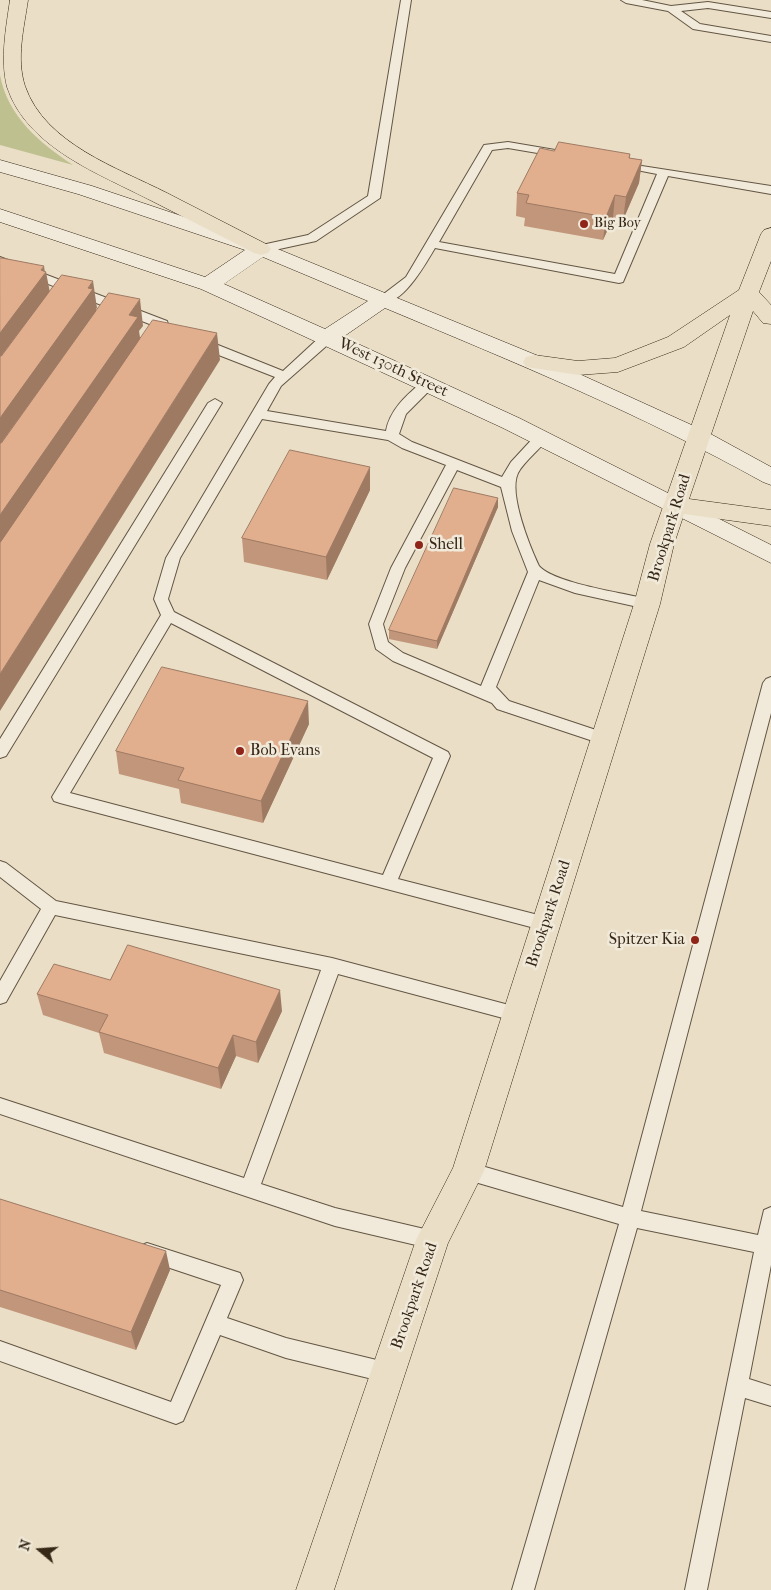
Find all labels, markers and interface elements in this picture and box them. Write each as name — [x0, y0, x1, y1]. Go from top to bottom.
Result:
place label: Big Boy — [594, 216, 641, 232]
marker: Big Boy — [578, 218, 590, 230]
street label: West 130th Street — [335, 334, 451, 402]
street label: Brookpark Road — [645, 472, 695, 584]
place label: Shell — [429, 535, 463, 555]
marker: Shell — [413, 539, 425, 551]
place label: Bob Evans — [250, 741, 320, 761]
marker: Bob Evans — [234, 745, 246, 757]
street label: Brookpark Road — [523, 858, 575, 970]
place label: Spitzer Kia — [609, 930, 685, 950]
marker: Spitzer Kia — [689, 934, 701, 946]
street label: Brookpark Road — [388, 1240, 442, 1352]
north arrow — [15, 1525, 65, 1575]
text: N — [16, 1538, 35, 1553]

